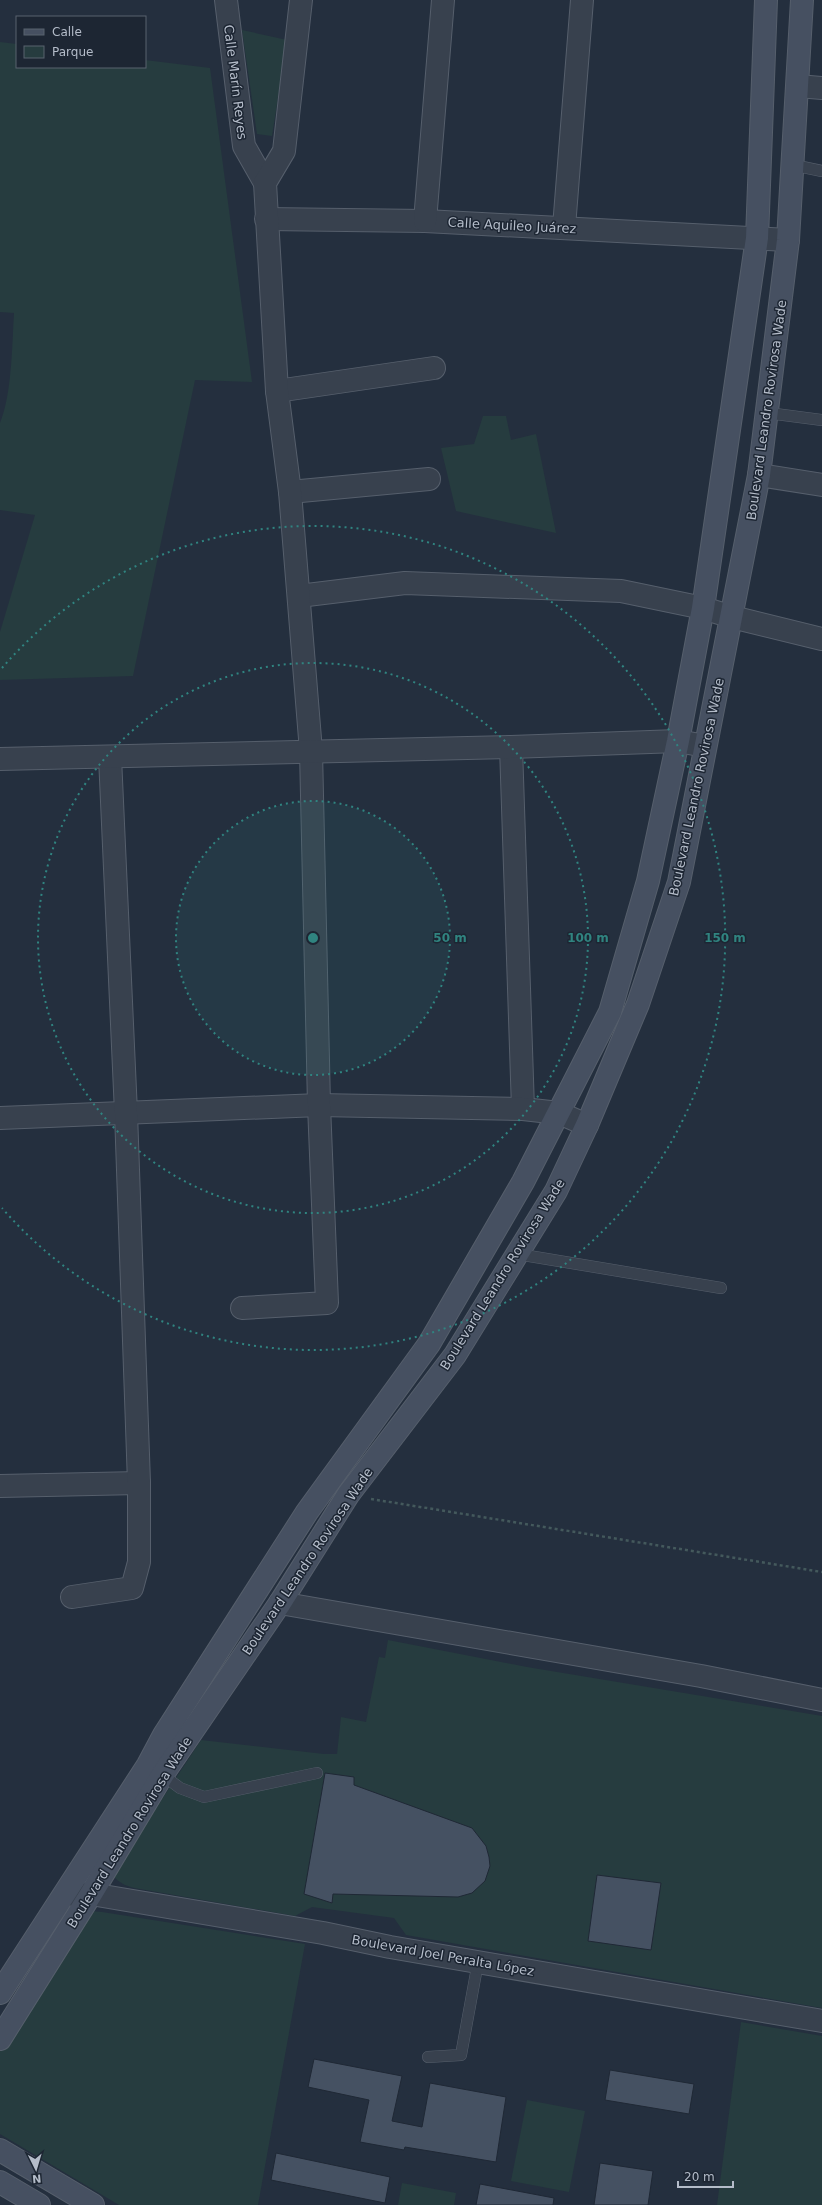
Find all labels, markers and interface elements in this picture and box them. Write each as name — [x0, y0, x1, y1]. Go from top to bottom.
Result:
legend — [16, 16, 146, 68]
street label: Calle Marín Reyes — [221, 24, 250, 141]
text: Calle — [52, 25, 82, 39]
text: Parque — [52, 45, 93, 59]
street label: Calle Aquileo Juárez — [447, 215, 577, 236]
street label: Boulevard Leandro Rovirosa Wade — [744, 299, 789, 521]
street label: Boulevard Leandro Rovirosa Wade — [666, 677, 727, 897]
centre of rings — [306, 931, 320, 945]
text: 50 m — [433, 931, 467, 945]
text: 100 m — [567, 931, 609, 945]
text: 150 m — [704, 931, 746, 945]
street label: Boulevard Leandro Rovirosa Wade — [437, 1176, 568, 1373]
street label: Boulevard Leandro Rovirosa Wade — [239, 1465, 376, 1658]
street label: Boulevard Leandro Rovirosa Wade — [64, 1734, 195, 1931]
street label: Boulevard Joel Peralta López — [351, 1932, 535, 1979]
north arrow — [16, 2149, 56, 2189]
scale bar — [678, 2163, 733, 2189]
text: 20 m — [684, 2170, 715, 2184]
text: N — [32, 2172, 42, 2185]

